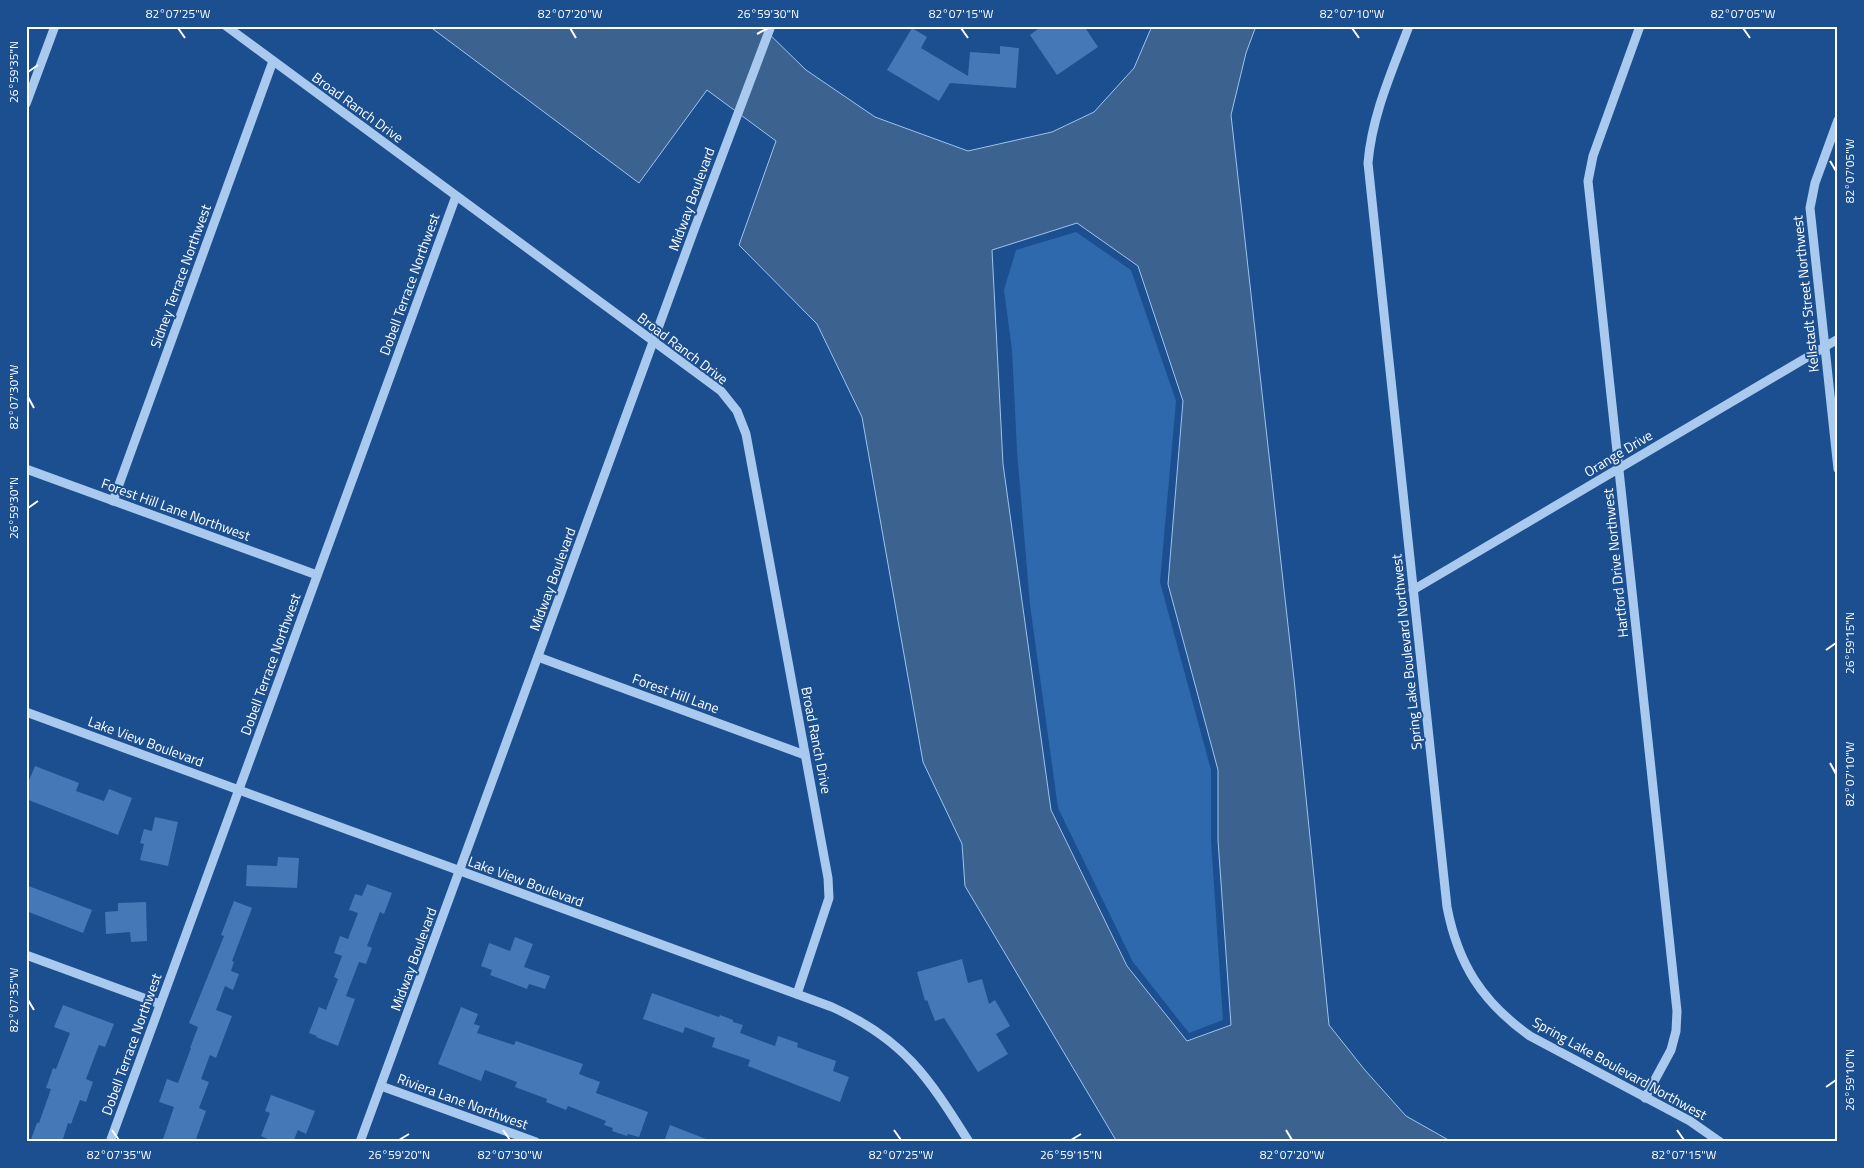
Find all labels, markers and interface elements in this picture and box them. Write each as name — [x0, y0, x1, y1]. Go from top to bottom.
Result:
text: 82°07'25"W — [146, 4, 211, 23]
text: 82°07'20"W — [538, 4, 603, 23]
text: 26°59'30"N — [737, 4, 799, 23]
text: 82°07'15"W — [929, 4, 994, 23]
text: 82°07'10"W — [1320, 4, 1385, 23]
text: 82°07'05"W — [1711, 4, 1776, 23]
text: 26°59'35"N — [4, 41, 23, 103]
street label: Broad Ranch Drive — [308, 67, 408, 147]
text: 82°07'05"W — [1840, 138, 1859, 203]
street label: Midway Boulevard — [662, 144, 720, 254]
street label: Sidney Terrace Northwest — [144, 201, 216, 351]
street label: Dobell Terrace Northwest — [374, 210, 444, 358]
street label: Kellstadt Street Northwest — [1786, 215, 1824, 373]
street label: Broad Ranch Drive — [633, 307, 733, 389]
text: 82°07'30"W — [4, 364, 23, 429]
street label: Orange Drive — [1580, 424, 1656, 482]
street label: Forest Hill Lane Northwest — [98, 472, 254, 546]
text: 26°59'30"N — [4, 477, 23, 539]
street label: Hartford Drive Northwest — [1597, 487, 1633, 639]
street label: Midway Boulevard — [523, 524, 581, 634]
street label: Spring Lake Boulevard Northwest — [1385, 553, 1427, 751]
street label: Dobell Terrace Northwest — [235, 590, 305, 738]
text: 26°59'15"N — [1840, 612, 1859, 674]
street label: Forest Hill Lane — [630, 668, 722, 718]
street label: Broad Ranch Drive — [796, 685, 838, 795]
street label: Lake View Boulevard — [85, 710, 207, 772]
text: 82°07'10"W — [1840, 741, 1859, 806]
street label: Lake View Boulevard — [465, 850, 587, 912]
street label: Midway Boulevard — [384, 904, 442, 1014]
text: 82°07'35"W — [4, 967, 23, 1032]
street label: Dobell Terrace Northwest — [96, 970, 166, 1118]
street label: Spring Lake Boulevard Northwest — [1529, 1011, 1711, 1125]
text: 26°59'10"N — [1840, 1049, 1859, 1111]
street label: Riviera Lane Northwest — [395, 1068, 531, 1134]
text: 82°07'35"W — [87, 1145, 152, 1164]
text: 26°59'20"N — [368, 1145, 430, 1164]
text: 82°07'30"W — [478, 1145, 543, 1164]
text: 82°07'25"W — [869, 1145, 934, 1164]
text: 26°59'15"N — [1040, 1145, 1102, 1164]
text: 82°07'20"W — [1260, 1145, 1325, 1164]
text: 82°07'15"W — [1652, 1145, 1717, 1164]

